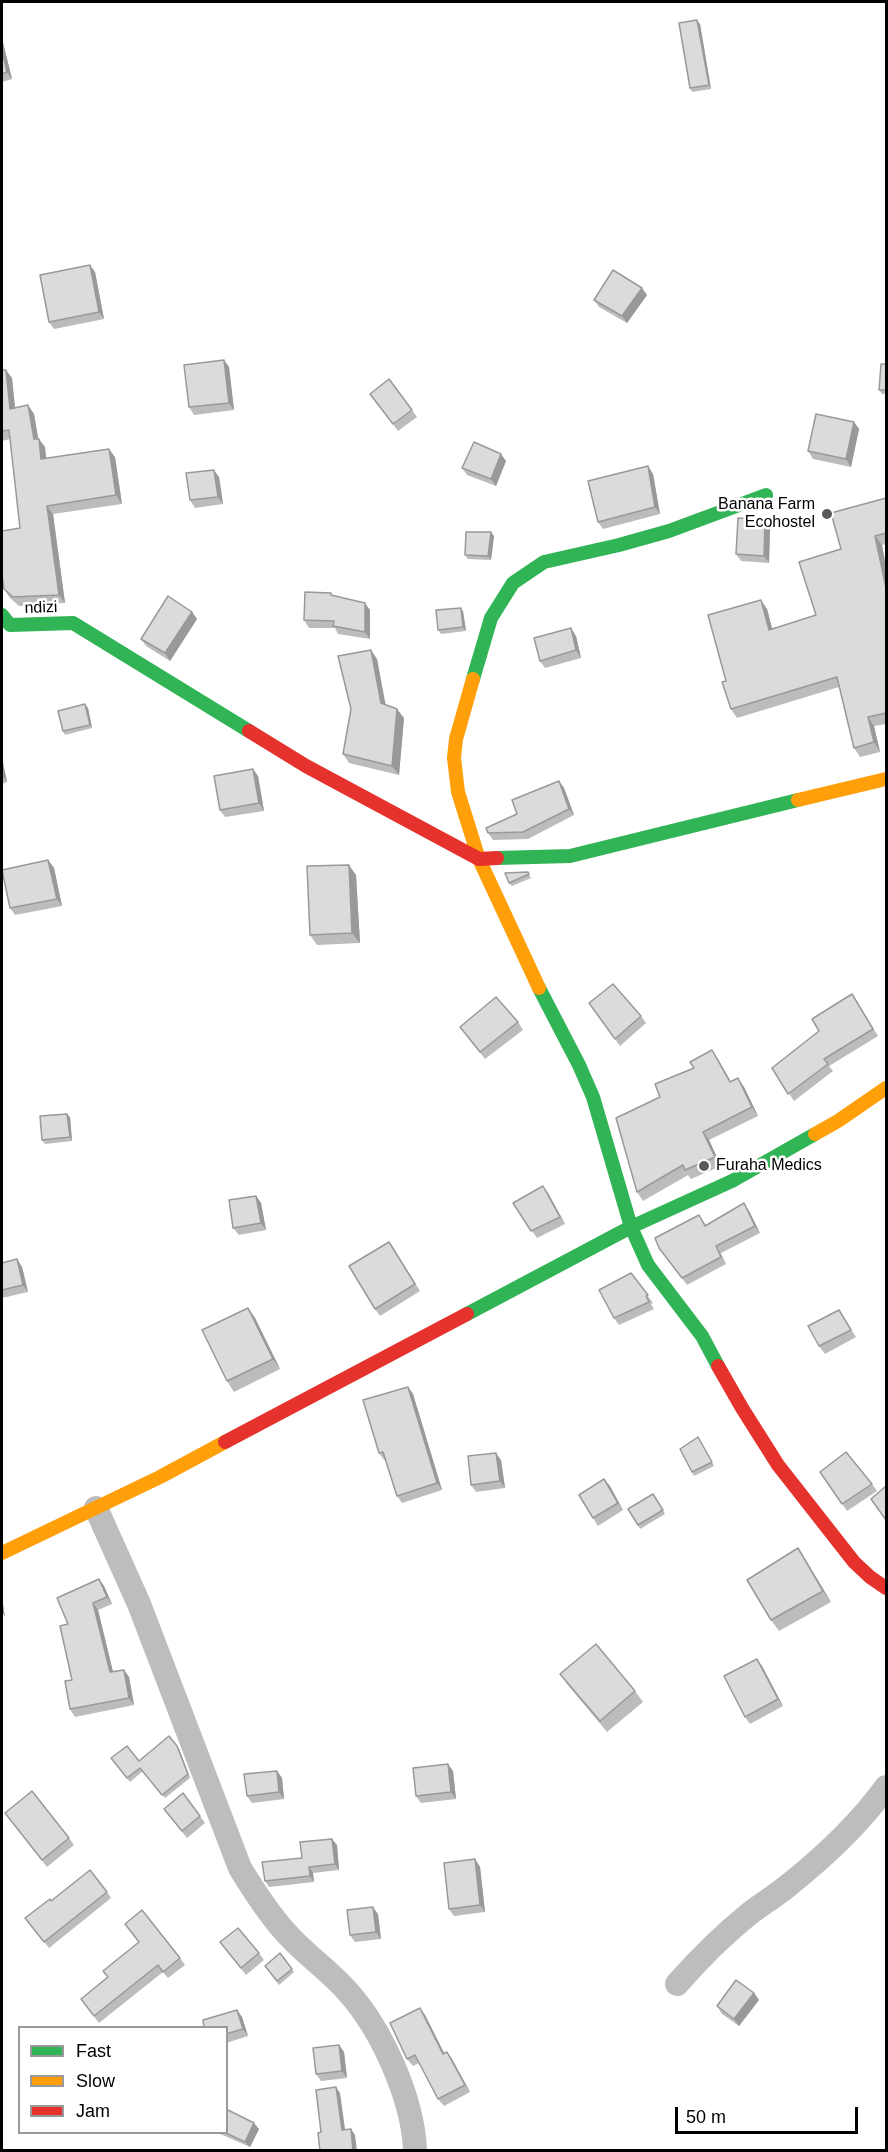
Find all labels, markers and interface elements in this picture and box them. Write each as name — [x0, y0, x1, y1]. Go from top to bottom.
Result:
place label: Banana Farm Ecohostel — [718, 495, 815, 533]
marker: Banana Farm Ecohostel — [820, 507, 834, 521]
street label: ndizi — [24, 598, 58, 618]
place label: Furaha Medics — [716, 1156, 822, 1176]
marker: Furaha Medics — [697, 1159, 711, 1173]
legend — [18, 2026, 228, 2134]
text: Fast — [76, 2041, 111, 2061]
text: Slow — [76, 2071, 115, 2091]
scale bar — [678, 2095, 861, 2133]
text: Jam — [76, 2101, 110, 2121]
text: 50 m — [686, 2107, 726, 2127]

